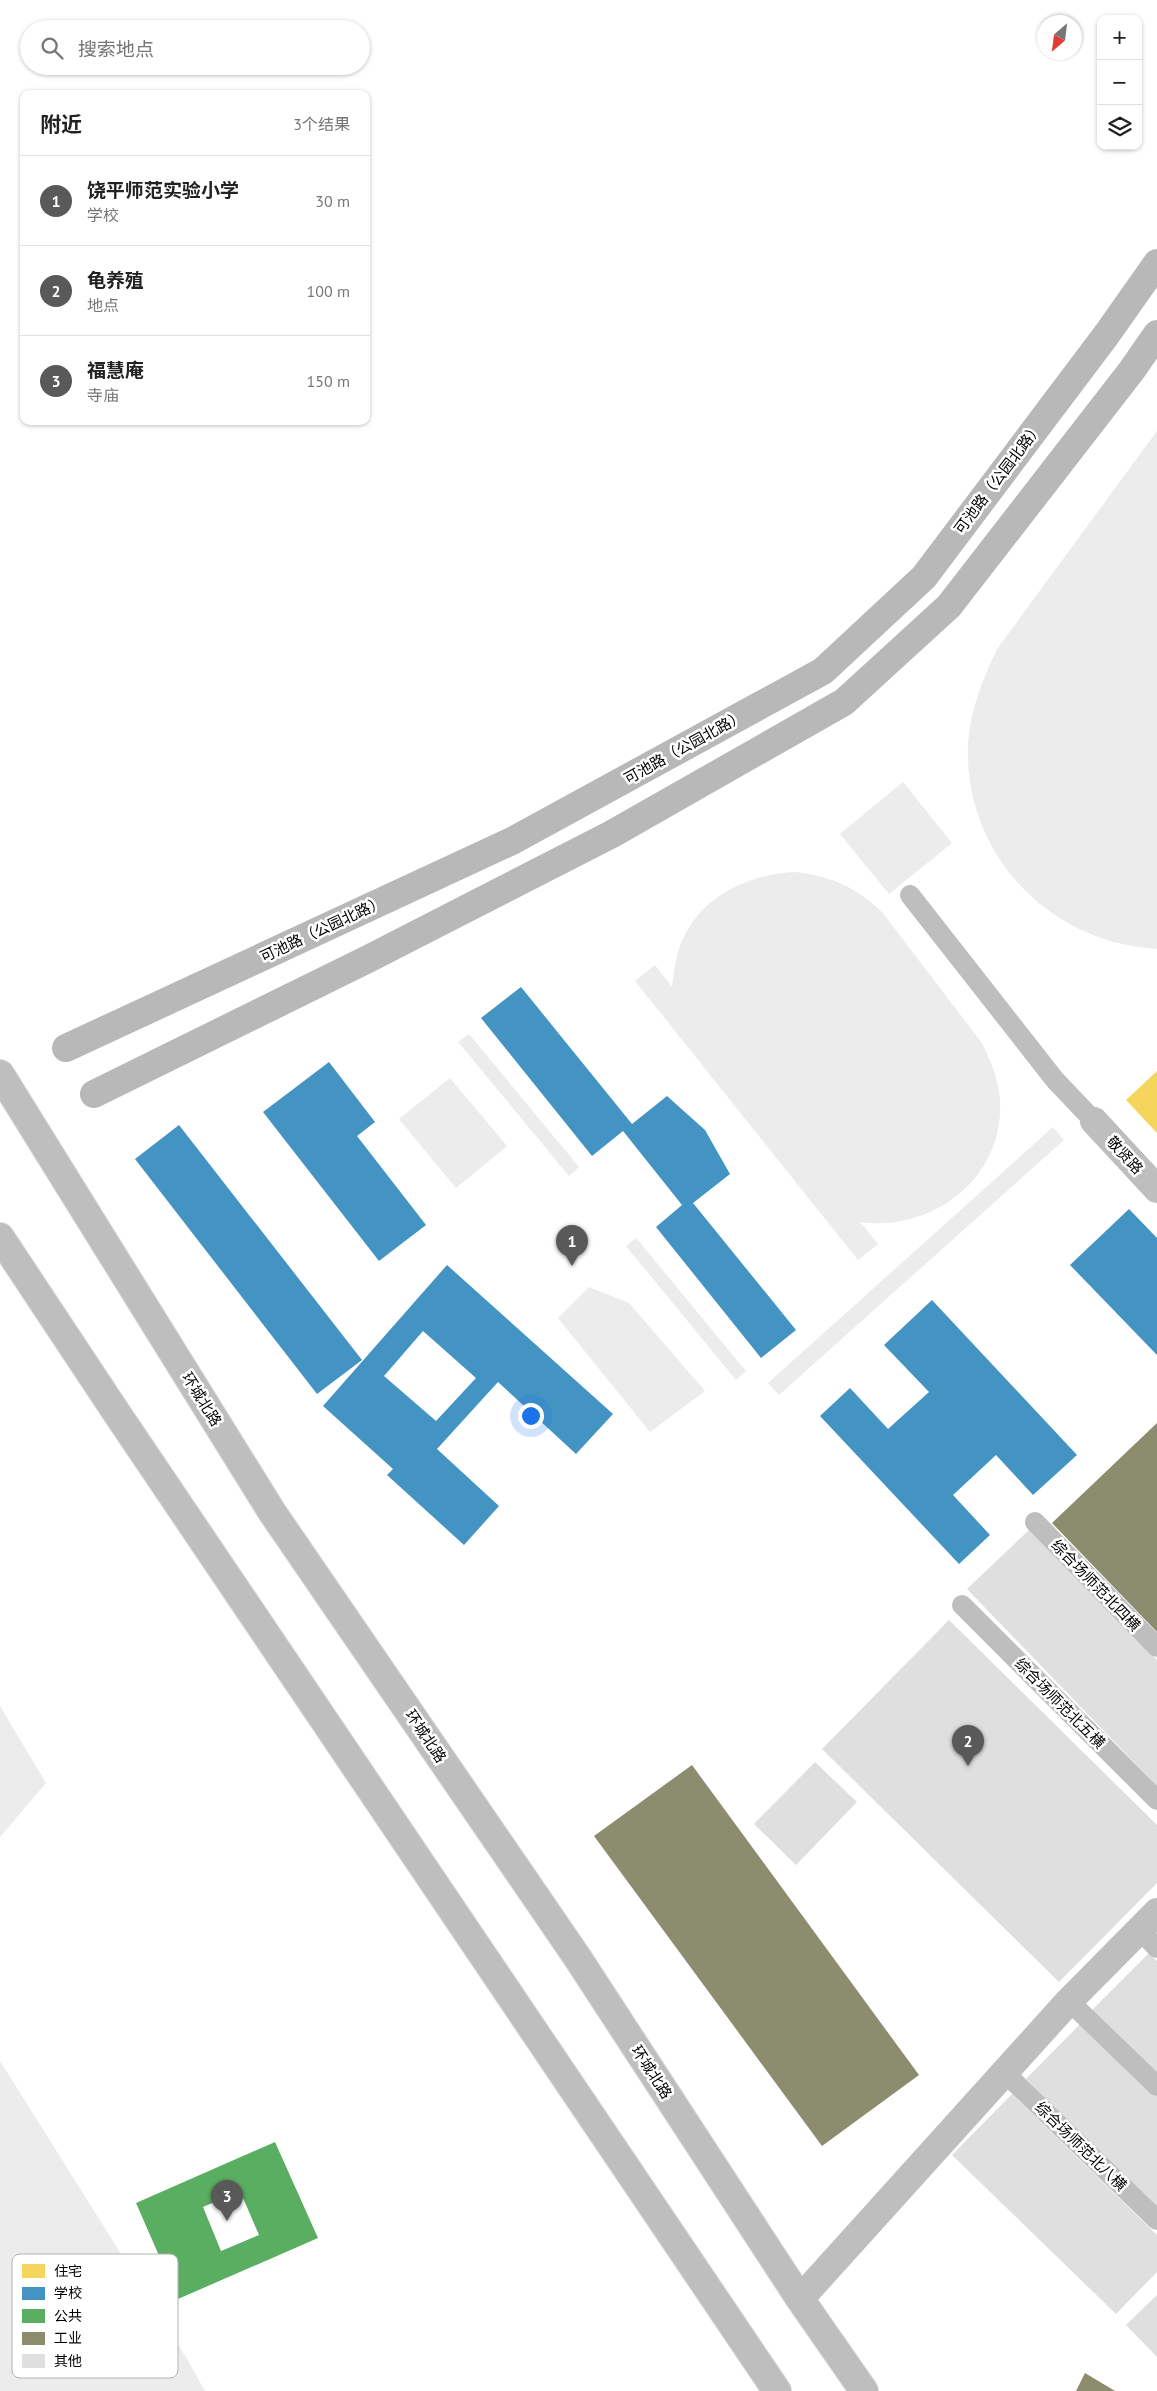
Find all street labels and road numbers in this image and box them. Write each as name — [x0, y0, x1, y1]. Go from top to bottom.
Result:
street label: 可池路（公园北路） — [950, 418, 1046, 538]
street label: 可池路（公园北路） — [620, 706, 748, 788]
street label: 可池路（公园北路） — [257, 892, 387, 966]
street label: 敬贤路 — [1103, 1132, 1147, 1178]
street label: 环城北路 — [178, 1369, 226, 1429]
street label: 综合场师范北四横 — [1047, 1535, 1145, 1635]
street label: 综合场师范北五横 — [1011, 1654, 1109, 1752]
street label: 环城北路 — [401, 1706, 451, 1766]
street label: 环城北路 — [628, 2042, 676, 2102]
street label: 综合场师范北八横 — [1031, 2097, 1131, 2195]

